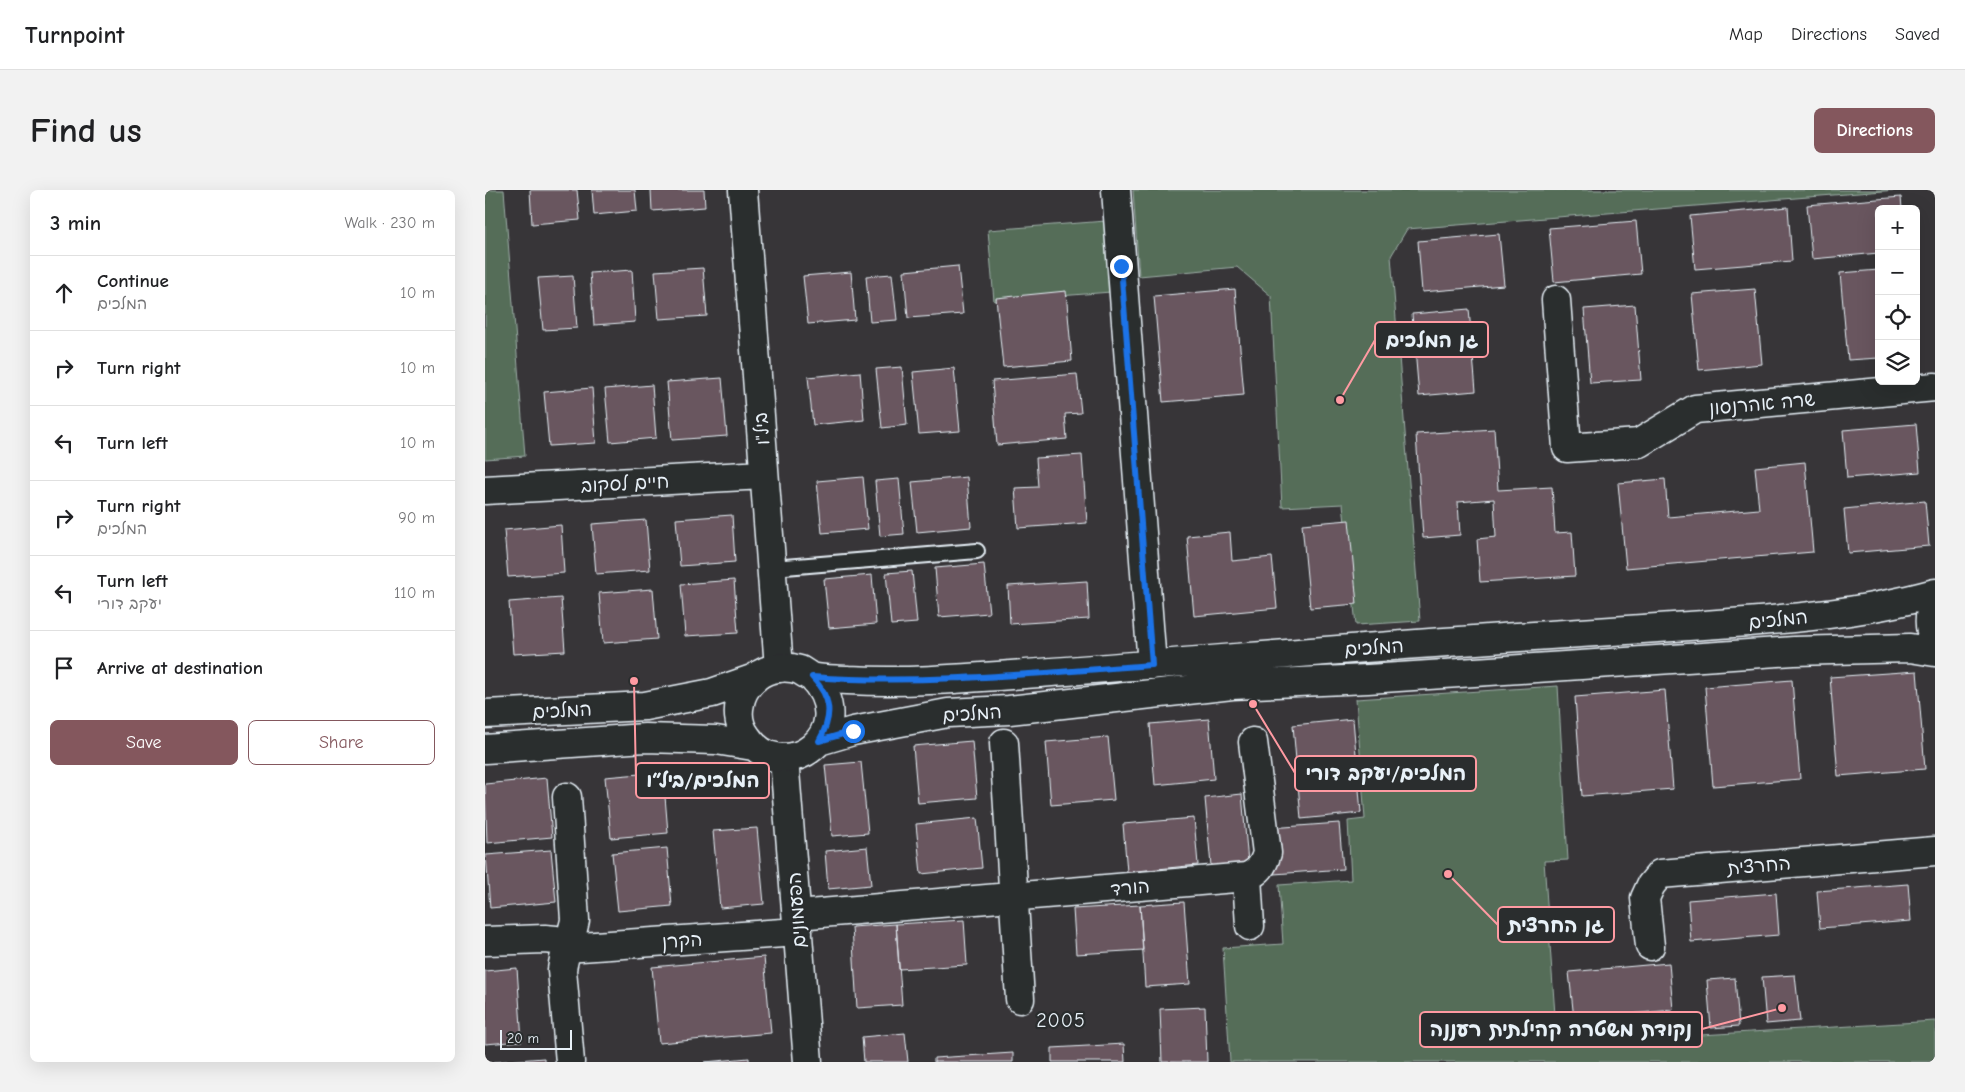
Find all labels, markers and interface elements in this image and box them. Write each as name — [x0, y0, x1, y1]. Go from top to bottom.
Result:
text: Turnpoint — [25, 21, 124, 49]
text: Map — [1729, 24, 1763, 45]
text: Directions — [1791, 24, 1867, 45]
text: Saved — [1895, 24, 1940, 45]
button: Directions — [1814, 108, 1935, 153]
text: Find us — [30, 110, 142, 151]
map controls — [1875, 205, 1920, 385]
button: + — [1875, 205, 1920, 250]
text: 3 min — [50, 211, 101, 235]
text: Walk · 230 m — [344, 214, 435, 232]
button: − — [1875, 250, 1920, 295]
route end — [1110, 255, 1133, 278]
text: Continue — [97, 270, 169, 292]
icon: ahead — [50, 279, 78, 307]
text: 10 m — [400, 284, 435, 302]
text: המלכים — [97, 295, 147, 313]
button: locate — [1875, 295, 1920, 340]
callout: גן המלכים — [1375, 322, 1488, 357]
text: גן המלכים — [1386, 329, 1478, 352]
button: layers — [1875, 340, 1920, 385]
icon: right — [50, 354, 78, 382]
text: Turn right — [97, 357, 181, 379]
text: 10 m — [400, 359, 435, 377]
street label: שרה אהרנסון — [1708, 388, 1816, 420]
street label: ביל"ו — [750, 412, 774, 446]
icon: left — [50, 429, 78, 457]
text: Turn left — [97, 432, 168, 454]
text: 10 m — [400, 434, 435, 452]
street label: חיים לסקוב — [580, 471, 670, 497]
text: Turn right — [97, 495, 181, 517]
icon: right — [50, 504, 78, 532]
text: 90 m — [398, 509, 435, 527]
text: המלכים — [97, 520, 147, 538]
text: Turn left — [97, 570, 168, 592]
icon: left — [50, 579, 78, 607]
text: 110 m — [394, 584, 435, 602]
text: יעקב דורי — [97, 595, 162, 613]
street label: המלכים — [1747, 606, 1809, 634]
street label: המלכים — [1344, 635, 1405, 661]
icon: arrive — [50, 654, 78, 682]
text: Arrive at destination — [97, 657, 263, 679]
street label: המלכים — [532, 698, 592, 724]
street label: המלכים — [942, 701, 1003, 727]
button: Save — [50, 720, 238, 765]
button: Share — [248, 720, 435, 765]
route start — [842, 720, 865, 743]
callout: המלכים/יעקב דורי — [1295, 756, 1476, 791]
text: המלכים/יעקב דורי — [1306, 762, 1466, 785]
callout: המלכים/ביל״ו — [636, 763, 769, 798]
text: המלכים/ביל״ו — [646, 769, 760, 792]
street label: החרצית — [1725, 852, 1792, 880]
street label: הפעמונים — [783, 871, 811, 949]
street label: הורד — [1109, 875, 1151, 901]
callout: גן החרצית — [1498, 907, 1614, 942]
text: גן החרצית — [1506, 914, 1604, 937]
street label: הקרן — [661, 929, 703, 954]
district label: 2005 — [1036, 1009, 1086, 1032]
callout: נקודת משטרה קהילתית רעננה — [1420, 1012, 1702, 1047]
text: נקודת משטרה קהילתית רעננה — [1430, 1018, 1692, 1042]
scale bar — [500, 1027, 573, 1050]
text: 20 m — [507, 1030, 539, 1047]

